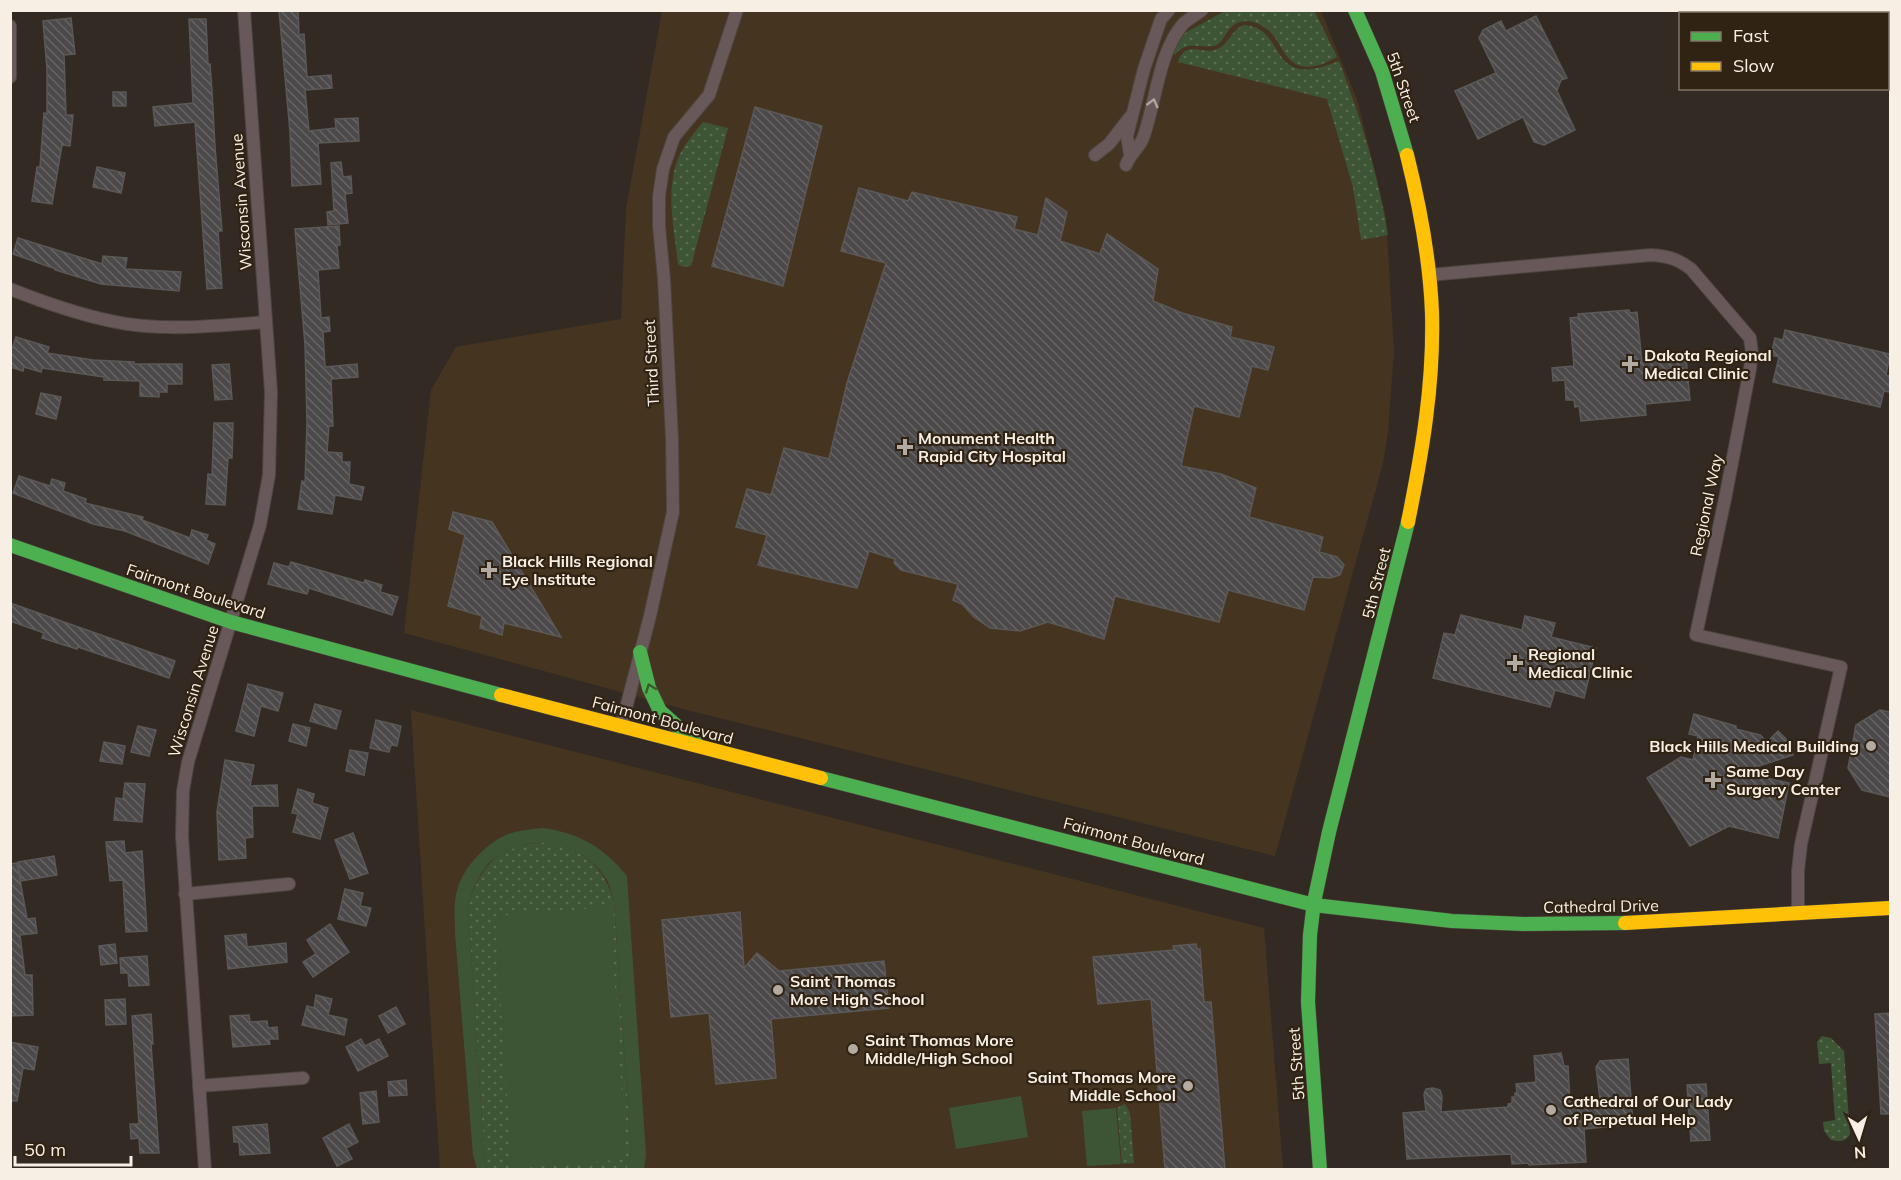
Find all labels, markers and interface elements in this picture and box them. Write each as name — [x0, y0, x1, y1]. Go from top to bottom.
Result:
legend — [1679, 12, 1889, 90]
text: Fast — [1733, 24, 1769, 47]
street label: 5th Street — [1383, 49, 1425, 125]
text: Slow — [1733, 54, 1775, 77]
one-way arrow — [1145, 98, 1158, 108]
street label: Wisconsin Avenue — [226, 133, 256, 271]
street label: Third Street — [639, 319, 663, 407]
place label: Dakota Regional Medical Clinic — [1644, 345, 1772, 383]
marker: Dakota Regional Medical Clinic — [1621, 355, 1639, 373]
place label: Monument Health Rapid City Hospital — [918, 428, 1066, 466]
marker: Monument Health Rapid City Hospital — [896, 438, 914, 456]
street label: Regional Way — [1685, 452, 1727, 558]
street label: 5th Street — [1357, 545, 1395, 621]
place label: Black Hills Regional Eye Institute — [502, 551, 653, 589]
street label: Fairmont Boulevard — [124, 559, 268, 623]
marker: Black Hills Regional Eye Institute — [480, 561, 498, 579]
street label: Wisconsin Avenue — [163, 623, 223, 759]
place label: Regional Medical Clinic — [1528, 644, 1632, 682]
marker: Regional Medical Clinic — [1506, 654, 1524, 672]
one-way arrow — [645, 683, 658, 694]
street label: Fairmont Boulevard — [590, 692, 736, 748]
place label: Black Hills Medical Building — [1649, 736, 1859, 756]
marker: Black Hills Medical Building — [1864, 739, 1878, 753]
place label: Same Day Surgery Center — [1726, 761, 1841, 799]
marker: Same Day Surgery Center — [1704, 771, 1722, 789]
street label: Fairmont Boulevard — [1061, 813, 1207, 869]
street label: Cathedral Drive — [1543, 895, 1659, 917]
place label: Saint Thomas More High School — [790, 971, 924, 1009]
marker: Saint Thomas More High School — [771, 983, 785, 997]
street label: 5th Street — [1283, 1026, 1309, 1101]
place label: Saint Thomas More Middle/High School — [865, 1030, 1014, 1068]
marker: Saint Thomas More Middle/High School — [846, 1042, 860, 1056]
place label: Saint Thomas More Middle School — [1027, 1067, 1176, 1105]
marker: Saint Thomas More Middle School — [1181, 1079, 1195, 1093]
place label: Cathedral of Our Lady of Perpetual Help — [1563, 1091, 1733, 1129]
marker: Cathedral of Our Lady of Perpetual Help — [1544, 1103, 1558, 1117]
north arrow — [1829, 1108, 1889, 1168]
scale bar — [15, 1129, 130, 1167]
text: 50 m — [24, 1138, 66, 1161]
text: N — [1853, 1143, 1867, 1163]

